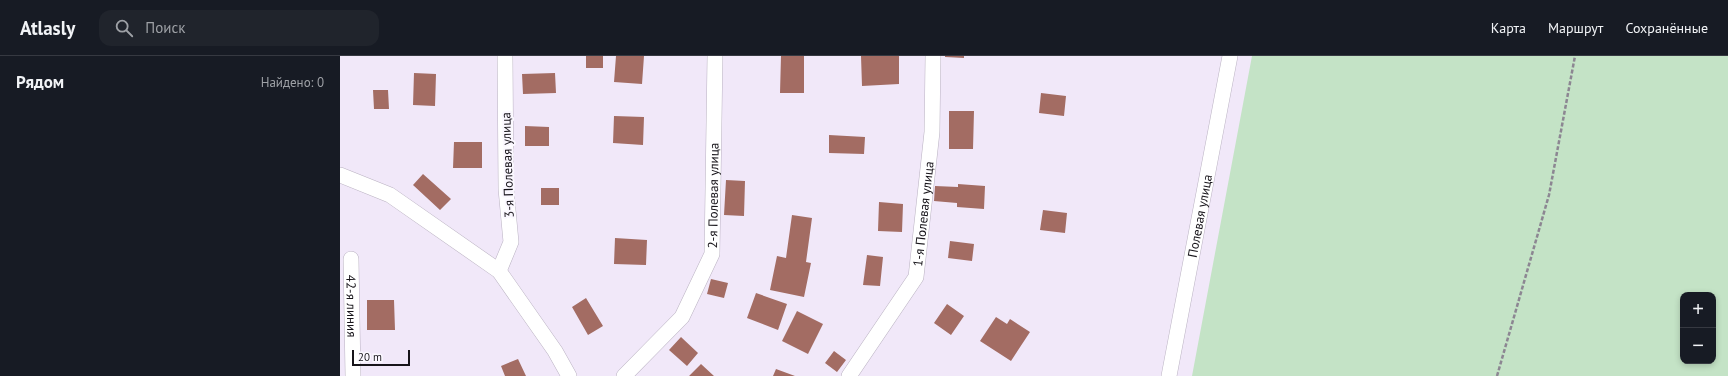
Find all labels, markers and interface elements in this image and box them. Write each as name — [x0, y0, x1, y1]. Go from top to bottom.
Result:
search box — [99, 10, 379, 46]
text: Atlasly — [20, 16, 75, 40]
icon: search — [113, 17, 135, 39]
text: Поиск — [145, 18, 185, 37]
text: Карта — [1491, 19, 1526, 37]
text: Маршрут — [1548, 19, 1603, 37]
text: Сохранённые — [1625, 19, 1708, 37]
text: Рядом — [16, 71, 64, 93]
text: Найдено: 0 — [261, 74, 324, 91]
street label: 3-я Полевая улица — [497, 112, 518, 218]
street label: 2-я Полевая улица — [704, 142, 723, 249]
street label: 1-я Полевая улица — [909, 160, 938, 268]
street label: Полевая улица — [1184, 173, 1216, 259]
street label: 42-я линия — [342, 275, 360, 337]
map controls — [1680, 292, 1716, 364]
button: + — [1680, 292, 1716, 328]
button: − — [1680, 328, 1716, 364]
scale bar — [352, 348, 410, 367]
text: 20 m — [358, 350, 382, 364]

